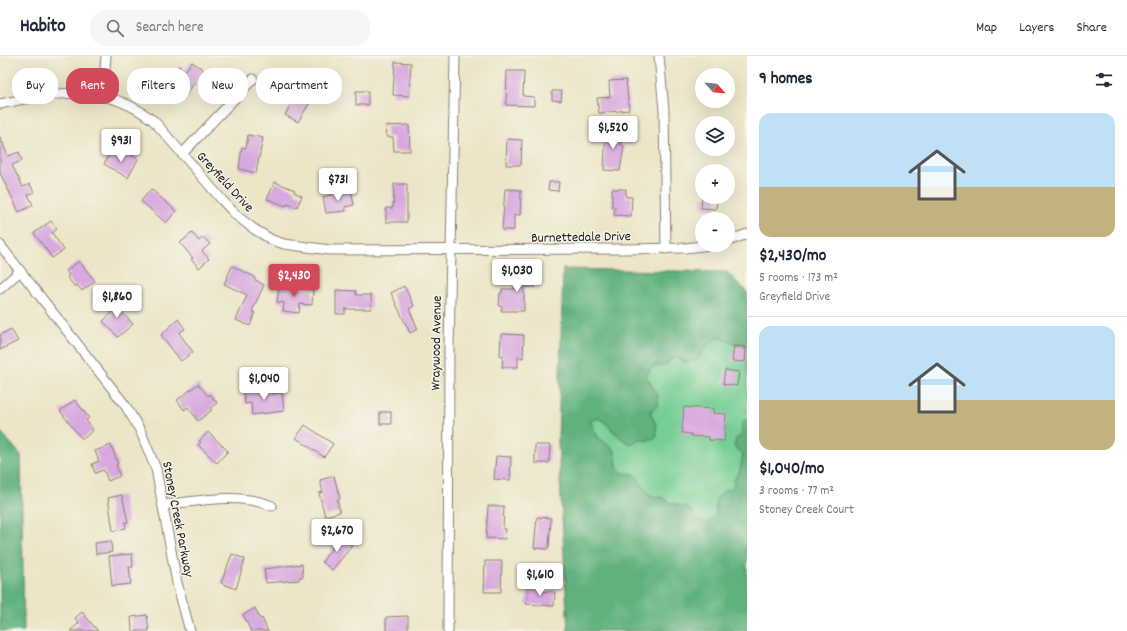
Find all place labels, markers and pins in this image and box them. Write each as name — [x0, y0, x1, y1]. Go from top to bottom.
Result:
pin: $1,520 — [580, 116, 646, 150]
pin: $931 — [97, 129, 145, 163]
pin: $731 — [314, 168, 362, 202]
pin: $1,030 — [484, 259, 550, 293]
pin: $2,430 — [261, 264, 327, 298]
pin: $1,860 — [84, 285, 150, 319]
pin: $1,040 — [231, 367, 297, 401]
pin: $2,670 — [304, 519, 370, 553]
pin: $1,610 — [507, 563, 573, 597]

